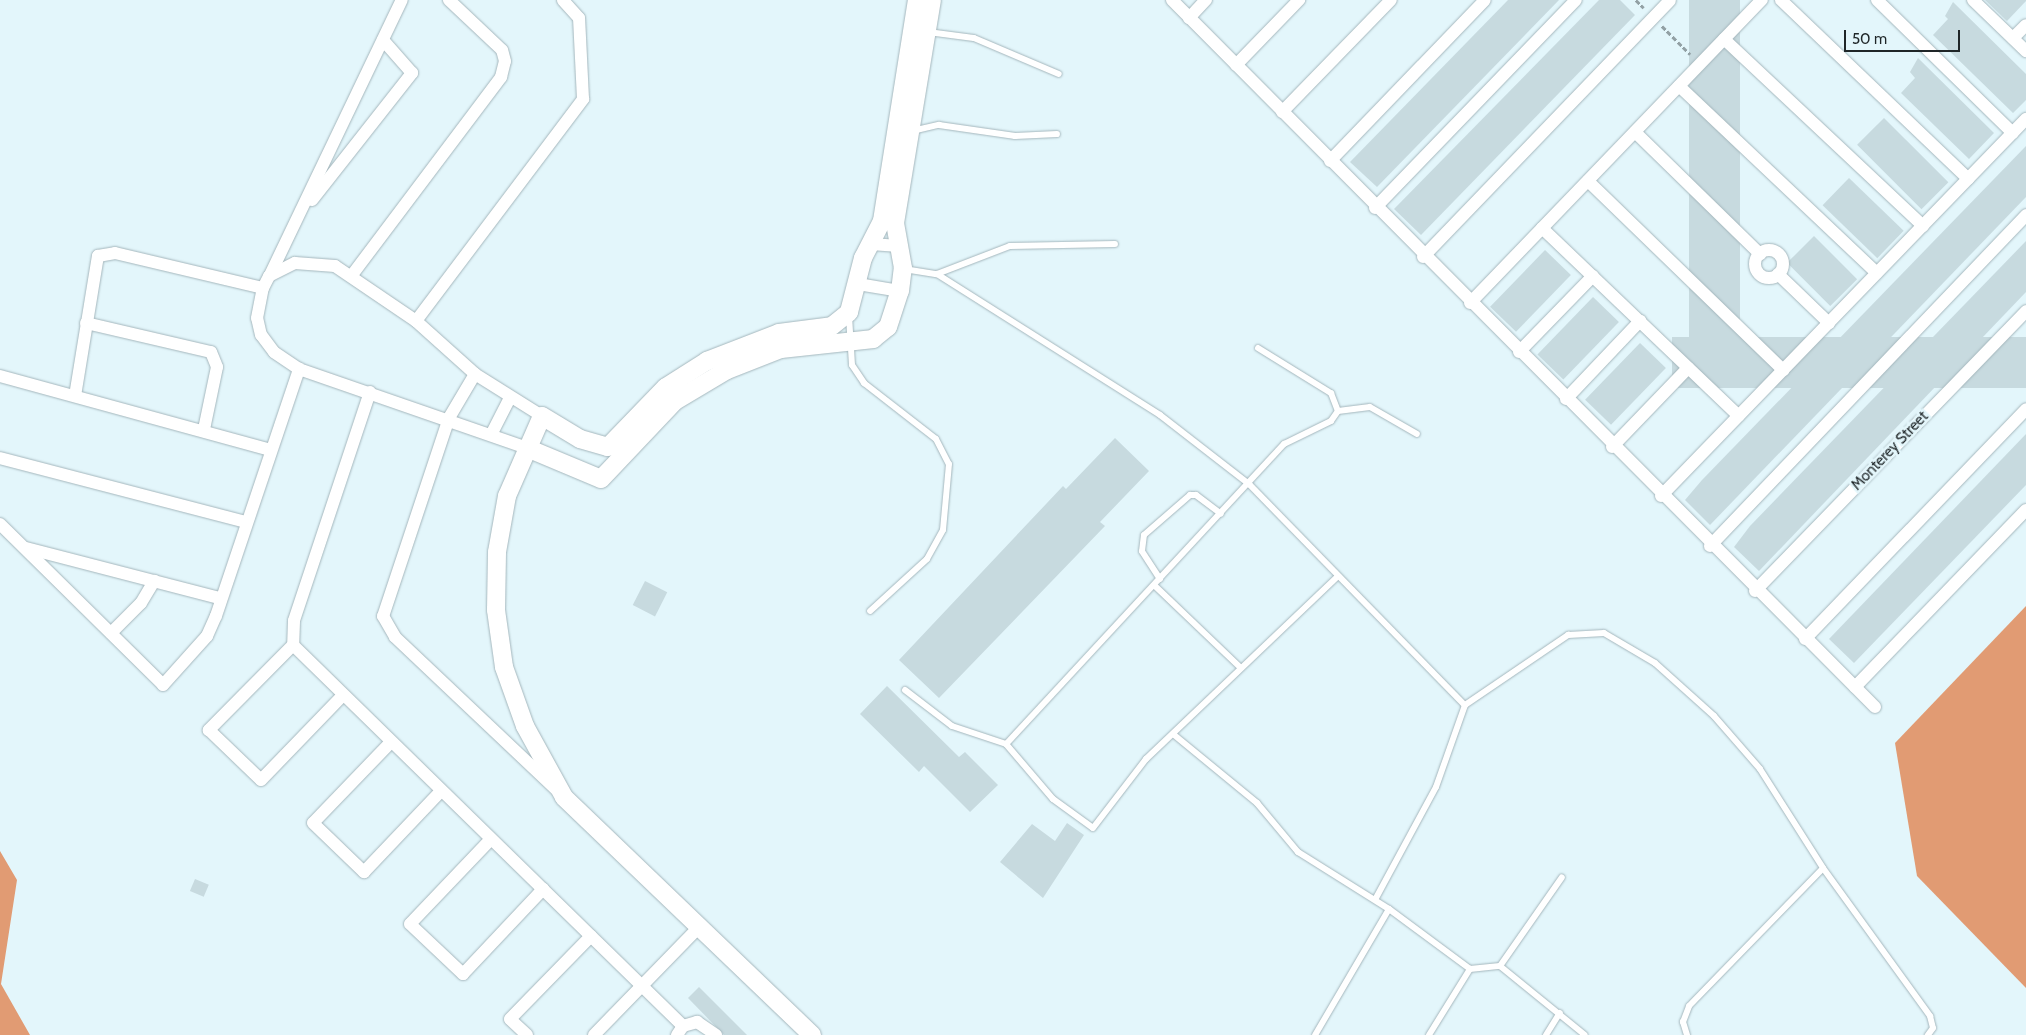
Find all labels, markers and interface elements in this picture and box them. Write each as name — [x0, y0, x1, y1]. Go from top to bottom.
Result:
scale bar — [1846, 20, 1962, 52]
text: 50 m — [1852, 30, 1887, 48]
street label: Monterey Street — [1848, 408, 1932, 494]

